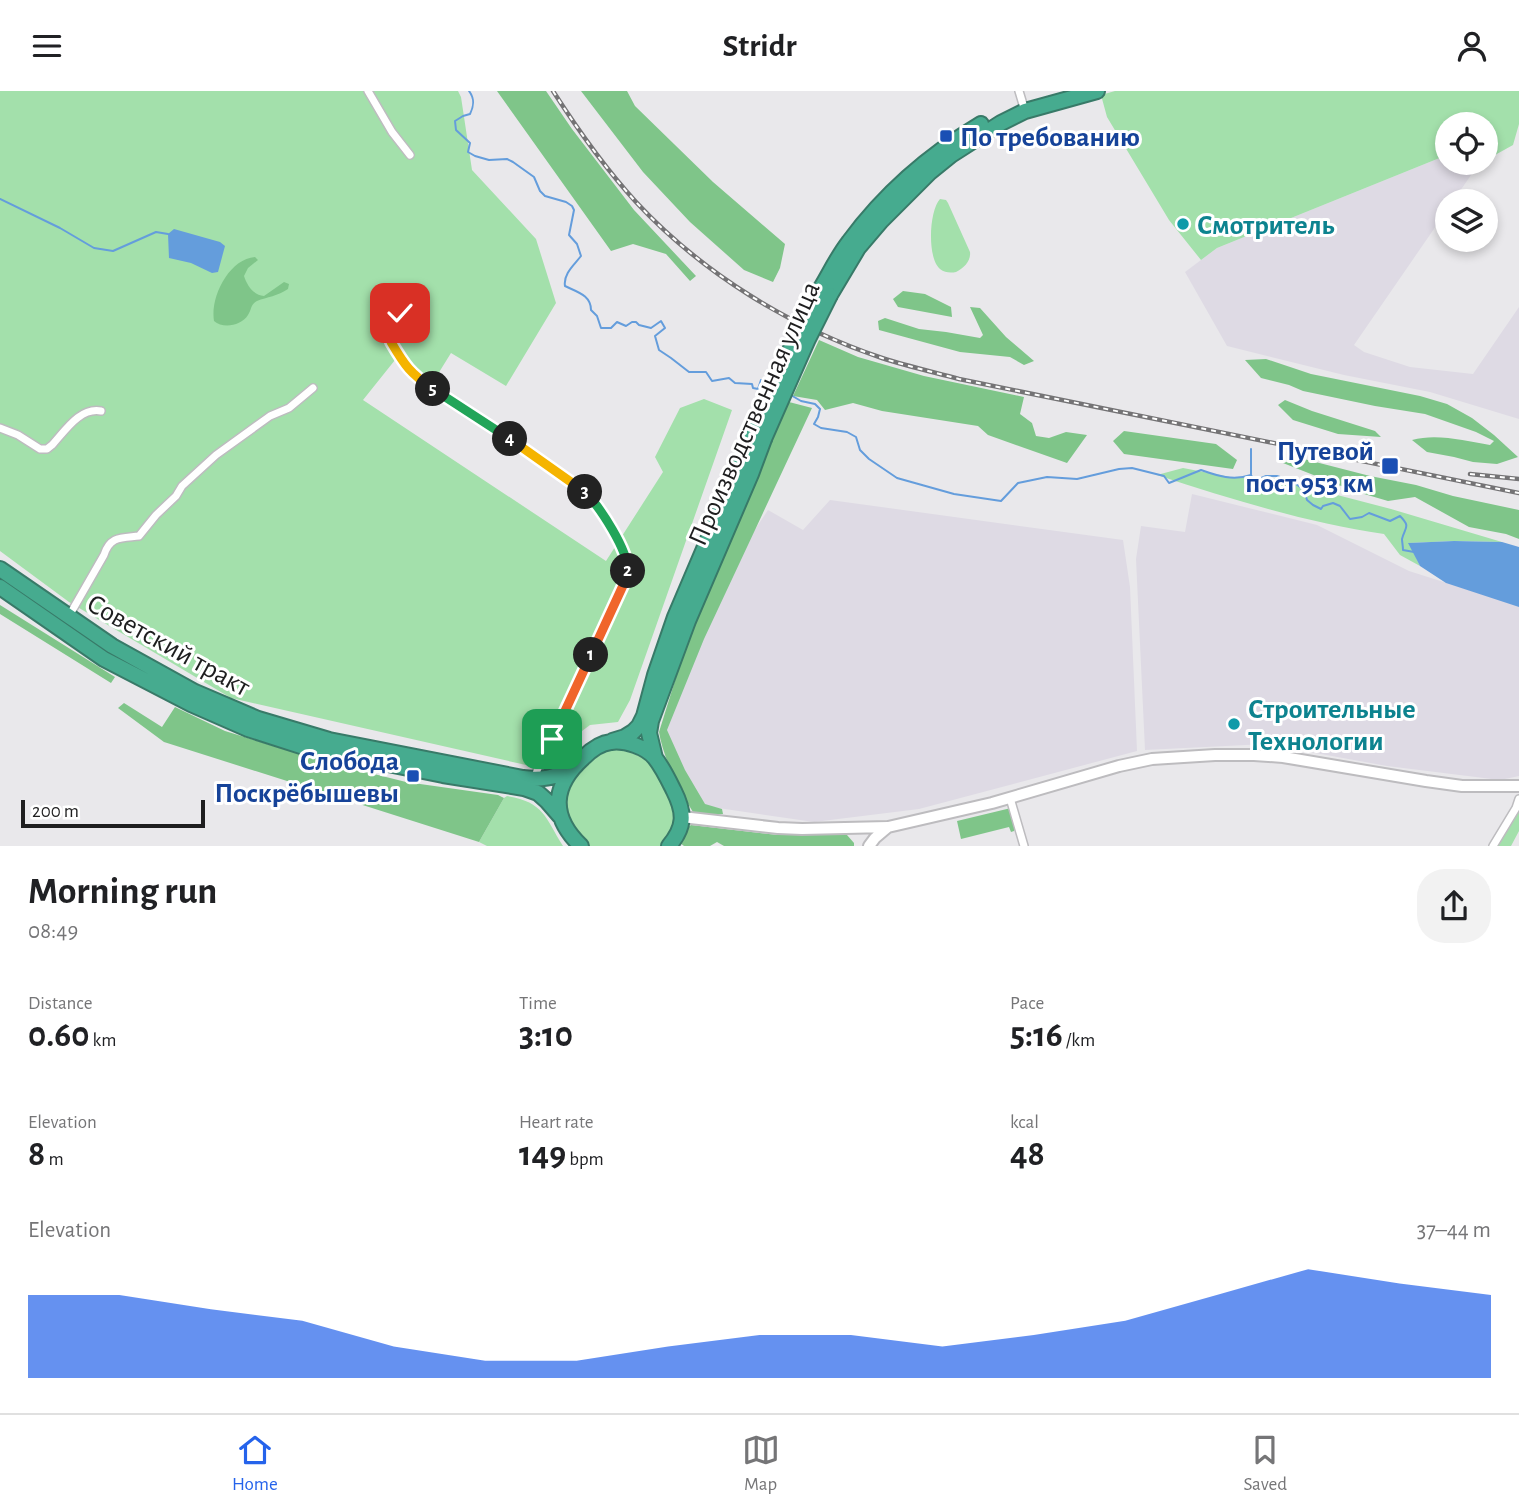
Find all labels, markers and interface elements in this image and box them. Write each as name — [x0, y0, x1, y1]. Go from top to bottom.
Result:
icon: menu — [28, 27, 66, 65]
icon: person — [1453, 27, 1491, 65]
text: Stridr — [722, 30, 797, 62]
map controls — [1435, 112, 1498, 252]
button: locate — [1435, 112, 1498, 175]
place label: По требованию — [960, 124, 1140, 152]
marker: По требованию — [938, 128, 954, 144]
button: layers — [1435, 189, 1498, 252]
place label: Смотритель — [1197, 212, 1335, 240]
marker: Смотритель — [1175, 216, 1191, 232]
street label: Производственная улица — [684, 277, 826, 550]
pin — [370, 283, 430, 343]
icon: check — [381, 294, 419, 332]
pin: 5 — [416, 371, 450, 407]
text: 5 — [428, 379, 437, 398]
pin: 4 — [492, 421, 528, 457]
text: 4 — [505, 429, 514, 448]
place label: Путевой пост 953 км — [1245, 438, 1374, 498]
marker: Путевой пост 953 км — [1380, 456, 1400, 476]
pin: 3 — [568, 475, 602, 509]
text: 3 — [580, 482, 589, 501]
pin: 2 — [610, 553, 646, 589]
text: 2 — [623, 561, 632, 580]
street label: Советский тракт — [82, 589, 255, 703]
pin: 1 — [574, 637, 608, 673]
text: 1 — [587, 645, 594, 664]
place label: Строительные Технологии — [1248, 696, 1416, 756]
pin — [522, 709, 582, 769]
marker: Строительные Технологии — [1226, 716, 1242, 732]
icon: arrive — [533, 720, 571, 758]
place label: Слобода Поскрёбышевы — [215, 748, 399, 808]
marker: Слобода Поскрёбышевы — [405, 768, 421, 784]
scale bar — [21, 797, 205, 829]
text: 200 m — [32, 802, 79, 821]
button: share — [1417, 869, 1491, 943]
text: Morning run — [28, 873, 217, 911]
text: 08:49 — [28, 920, 78, 943]
text: Distance — [28, 994, 92, 1013]
text: Time — [519, 994, 557, 1013]
text: Pace — [1010, 994, 1044, 1013]
text: 0.60 — [28, 1018, 89, 1053]
text: 3:10 — [519, 1018, 573, 1053]
text: 5:16 — [1010, 1018, 1063, 1053]
text: km — [89, 1031, 116, 1050]
text: /km — [1063, 1031, 1095, 1050]
text: Elevation — [28, 1113, 97, 1132]
text: Heart rate — [519, 1113, 594, 1132]
text: kcal — [1010, 1113, 1039, 1132]
text: 8 — [28, 1137, 45, 1172]
text: 149 — [519, 1137, 566, 1172]
text: 48 — [1010, 1137, 1045, 1172]
text: m — [45, 1150, 64, 1169]
text: bpm — [566, 1150, 604, 1169]
text: Elevation — [28, 1219, 111, 1242]
text: 37–44 m — [1417, 1219, 1491, 1242]
tab: Home — [232, 1431, 278, 1496]
tab: Map — [742, 1431, 780, 1496]
tab: Saved — [1244, 1431, 1287, 1496]

